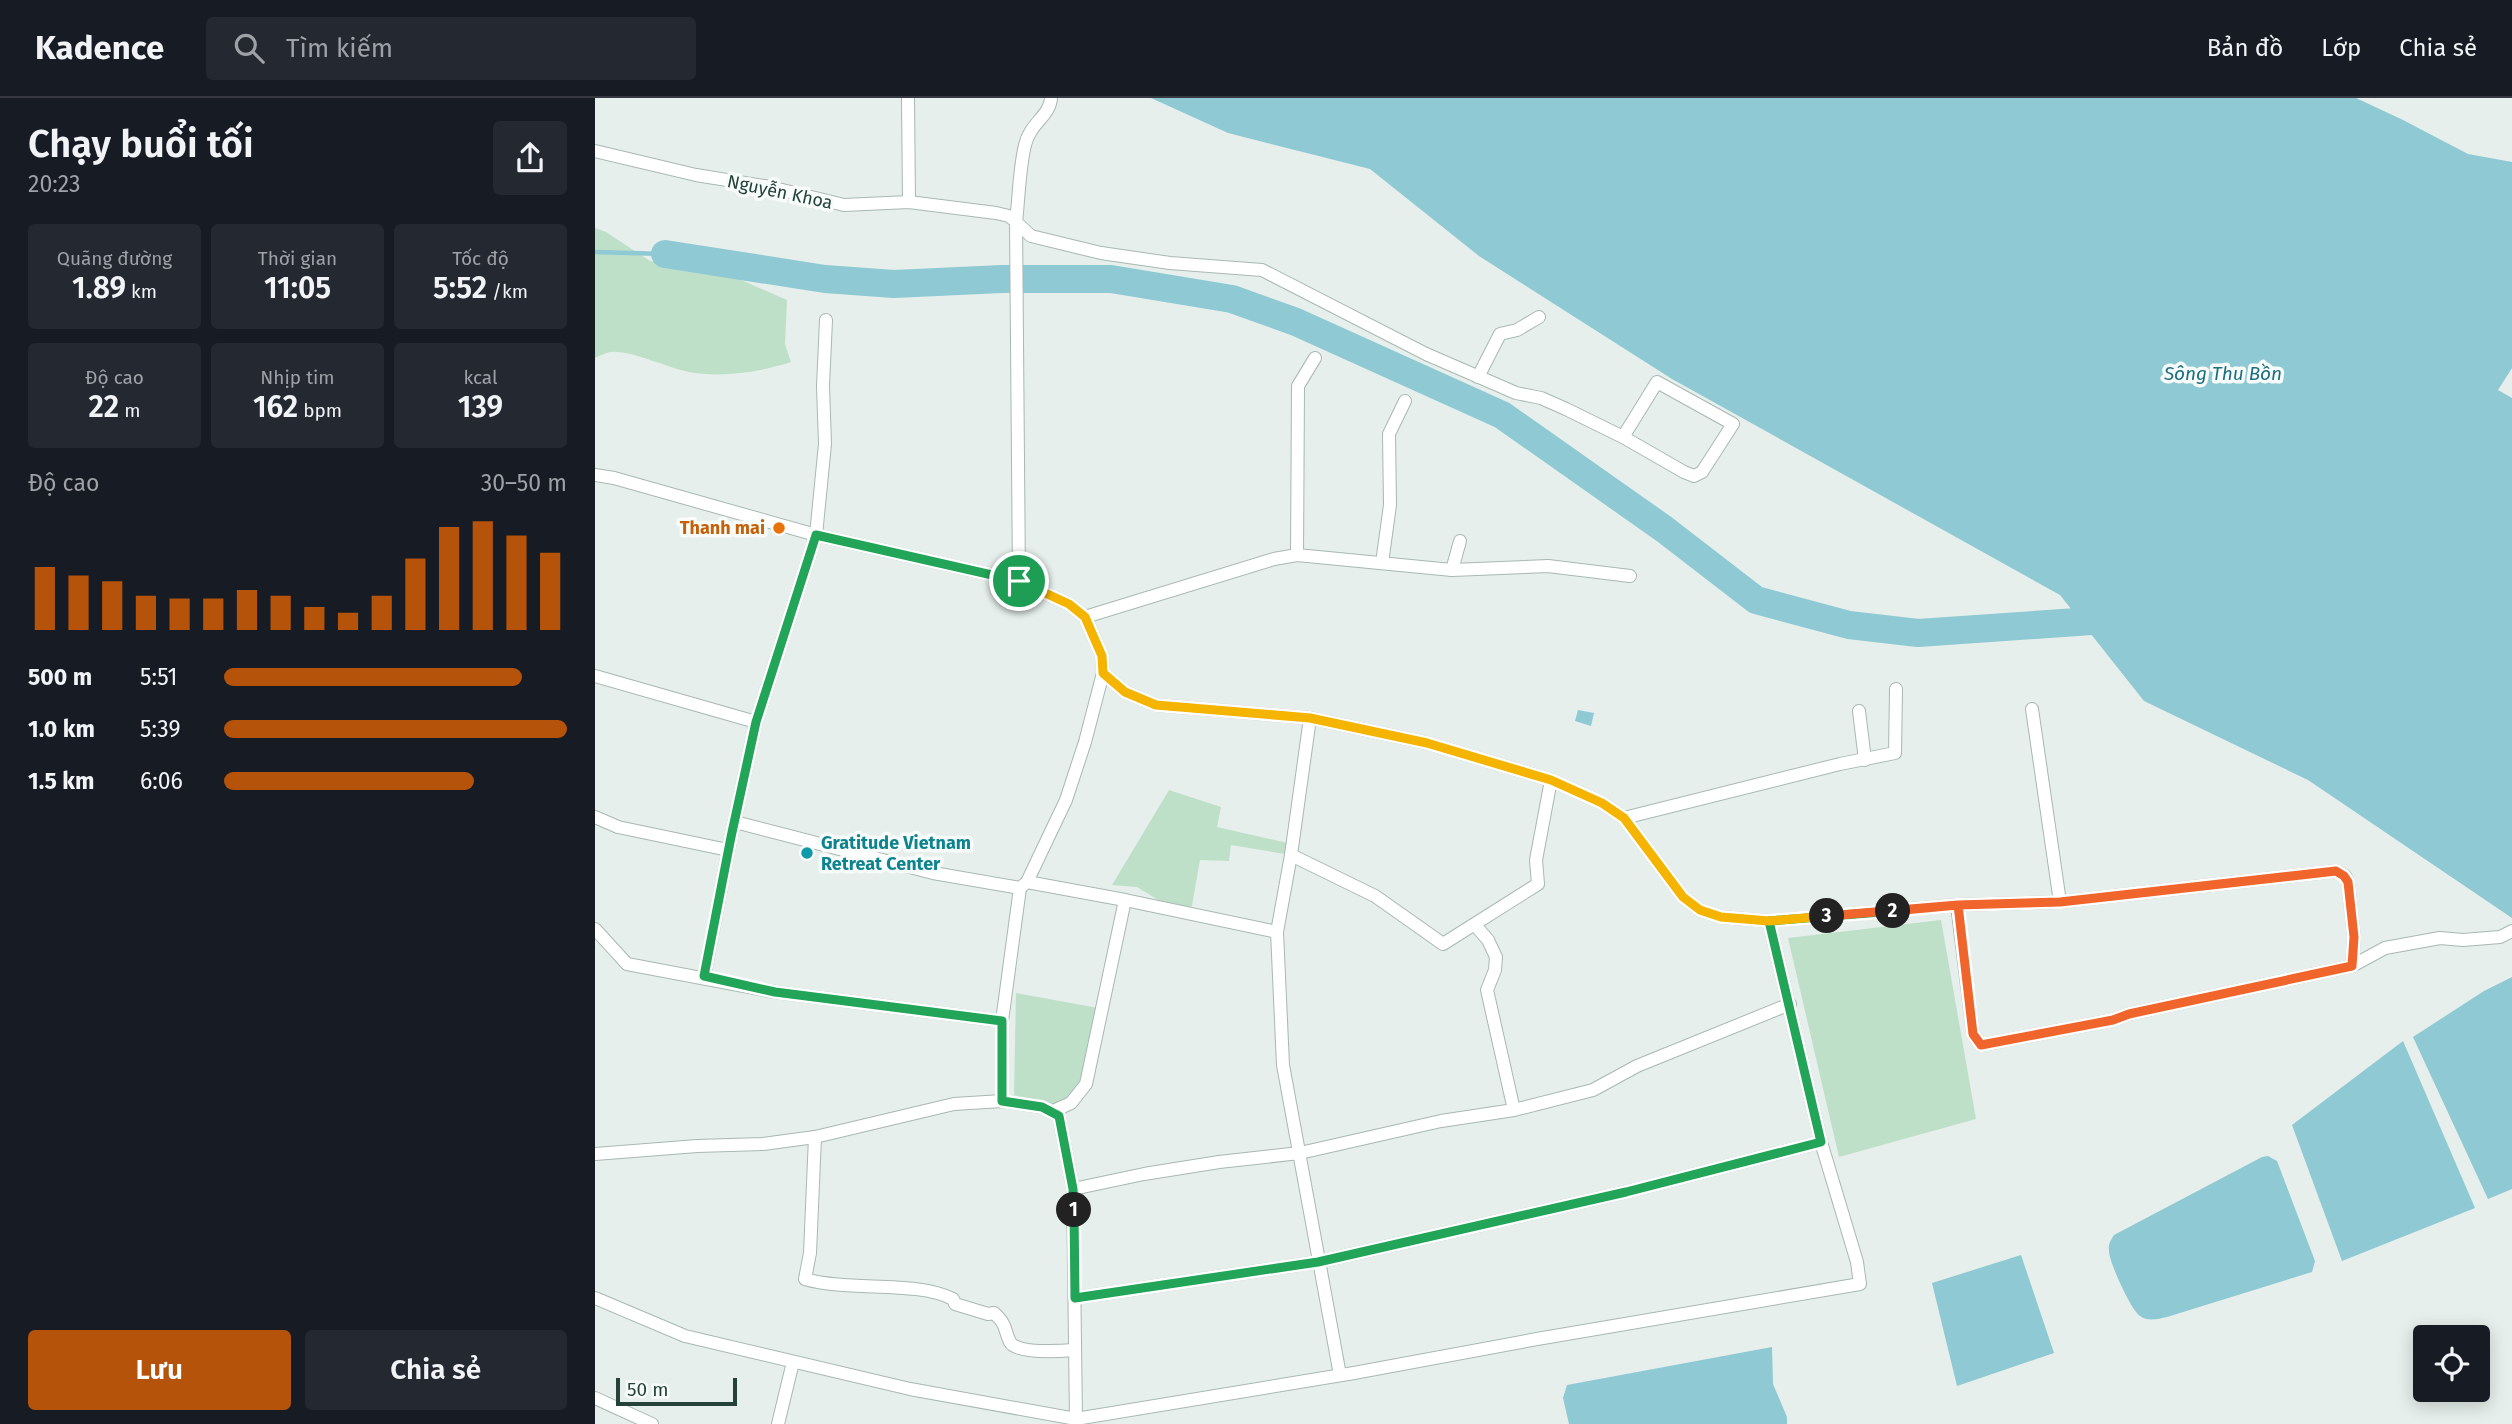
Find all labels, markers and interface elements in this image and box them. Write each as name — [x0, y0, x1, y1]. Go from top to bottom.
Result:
search box — [206, 17, 696, 80]
text: Kadence — [35, 28, 164, 68]
icon: search — [230, 29, 268, 67]
text: Tìm kiếm — [286, 33, 393, 64]
text: Bản đồ — [2207, 34, 2283, 62]
text: Lớp — [2321, 34, 2361, 62]
text: Chia sẻ — [2399, 34, 2477, 62]
text: Chạy buổi tối — [28, 121, 254, 167]
button: share — [493, 121, 567, 195]
street label: Nguyễn Khoa — [725, 169, 835, 214]
text: 20:23 — [28, 170, 81, 198]
text: Quãng đường — [57, 247, 172, 270]
text: Thời gian — [258, 247, 337, 270]
text: Tốc độ — [452, 247, 509, 270]
text: 1.89 — [72, 270, 126, 306]
text: 11:05 — [264, 270, 331, 306]
text: 5:52 — [433, 270, 487, 306]
text: km — [126, 280, 157, 303]
text: /km — [487, 280, 528, 303]
water label: Sông Thu Bồn — [2163, 362, 2282, 385]
text: Độ cao — [85, 366, 144, 389]
text: Nhịp tim — [260, 366, 335, 389]
text: kcal — [463, 366, 498, 389]
text: 22 — [88, 389, 119, 425]
text: 162 — [253, 389, 298, 425]
text: 139 — [458, 389, 503, 425]
text: m — [119, 399, 141, 422]
text: bpm — [298, 399, 342, 422]
text: Độ cao — [28, 469, 99, 497]
text: 30–50 m — [481, 469, 567, 497]
place label: Thanh mai — [680, 517, 765, 539]
marker: Thanh mai — [771, 520, 787, 536]
pin — [989, 551, 1049, 611]
icon: arrive — [1000, 562, 1038, 600]
text: 500 m — [28, 663, 92, 691]
text: 5:51 — [140, 663, 177, 691]
text: 1.0 km — [28, 715, 95, 743]
text: 5:39 — [140, 715, 181, 743]
text: 1.5 km — [28, 767, 94, 795]
text: 6:06 — [140, 767, 183, 795]
place label: Gratitude Vietnam Retreat Center — [821, 832, 971, 875]
marker: Gratitude Vietnam Retreat Center — [799, 845, 815, 861]
pin: 2 — [1875, 894, 1911, 928]
pin: 3 — [1809, 898, 1845, 934]
text: 2 — [1888, 899, 1897, 922]
text: 3 — [1822, 904, 1831, 927]
pin: 1 — [1057, 1192, 1091, 1228]
text: 1 — [1069, 1198, 1078, 1221]
map controls — [2413, 1325, 2490, 1402]
button: locate — [2413, 1325, 2490, 1402]
button: Lưu — [28, 1330, 291, 1410]
button: Chia sẻ — [305, 1330, 567, 1410]
scale bar — [616, 1375, 737, 1407]
text: 50 m — [627, 1378, 668, 1401]

